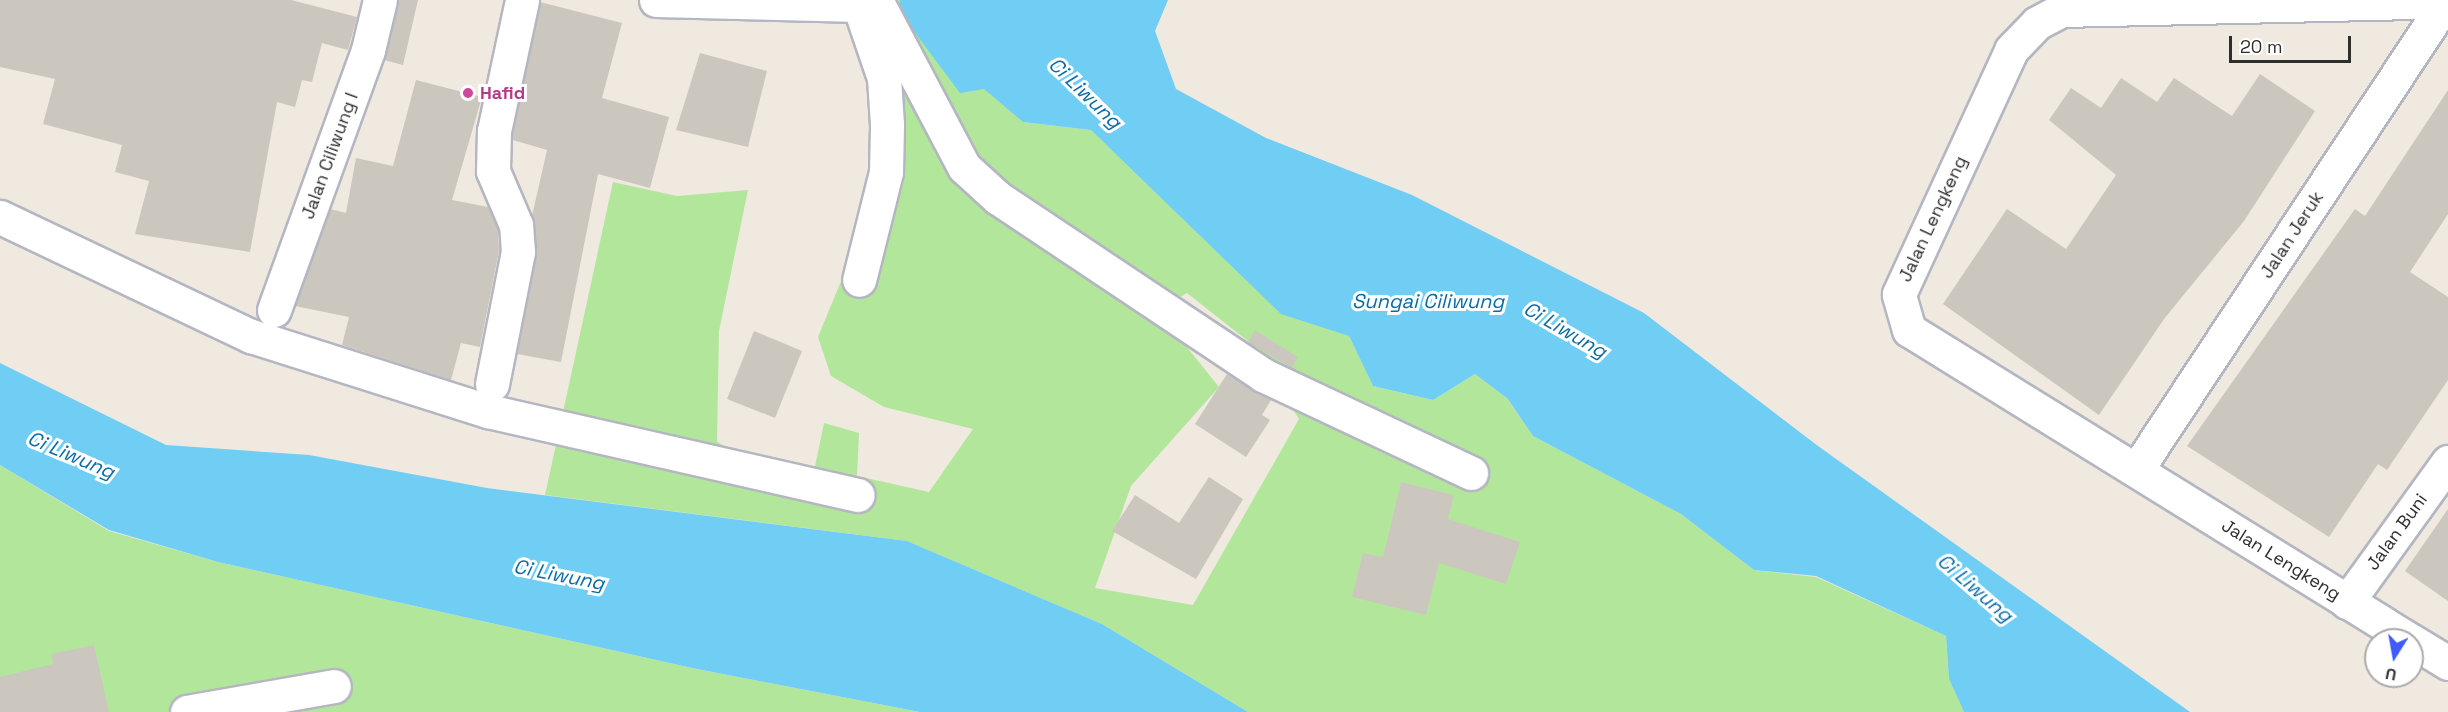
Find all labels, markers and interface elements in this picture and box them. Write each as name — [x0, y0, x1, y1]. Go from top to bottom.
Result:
scale bar — [2232, 24, 2354, 62]
text: 20 m — [2240, 35, 2283, 58]
water label: Ci Liwung — [1044, 52, 1126, 134]
place label: Hafid — [480, 82, 525, 104]
marker: Hafid — [461, 86, 475, 100]
street label: Jalan Ciliwung I — [297, 90, 363, 222]
street label: Jalan Lengkeng — [1894, 153, 1972, 285]
street label: Jalan Jeruk — [2256, 187, 2328, 283]
water label: Sungai Ciliwung — [1352, 289, 1504, 313]
water label: Ci Liwung — [1519, 297, 1611, 363]
water label: Ci Liwung — [24, 426, 118, 484]
street label: Jalan Buni — [2362, 490, 2432, 574]
street label: Jalan Lengkeng — [2217, 515, 2345, 605]
water label: Ci Liwung — [1932, 549, 2018, 627]
water label: Ci Liwung — [512, 554, 606, 596]
north arrow — [2364, 628, 2424, 688]
text: U — [2384, 663, 2398, 686]

